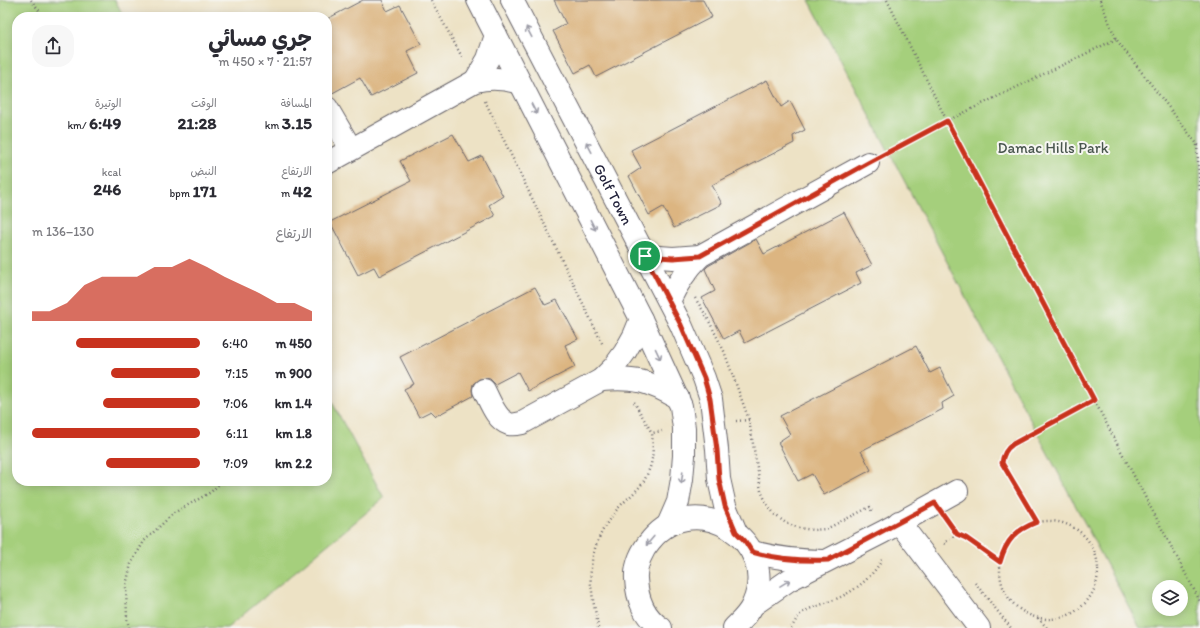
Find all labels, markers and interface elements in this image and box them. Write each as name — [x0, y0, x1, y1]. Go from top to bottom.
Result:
button: share — [32, 25, 74, 67]
text: جري مسائي — [208, 25, 312, 52]
one-way arrow — [524, 26, 532, 38]
text: 21:57 · 7 × 450 m — [218, 54, 312, 69]
text: الوتيرة — [95, 97, 121, 110]
text: الوقت — [191, 97, 217, 110]
text: المسافة — [281, 97, 312, 110]
one-way arrow — [531, 103, 538, 115]
text: 6:49 — [89, 113, 121, 133]
text: 21:28 — [177, 113, 217, 133]
text: 3.15 — [282, 113, 312, 133]
text: /km — [67, 119, 89, 132]
text: km — [265, 119, 282, 132]
park label: Damac Hills Park — [998, 139, 1109, 157]
one-way arrow — [584, 141, 592, 153]
street label: Golf Town — [590, 161, 637, 228]
text: النبض — [190, 165, 217, 178]
text: الارتفاع — [281, 165, 312, 178]
text: kcal — [102, 166, 121, 179]
text: 246 — [93, 179, 121, 199]
text: 171 — [192, 181, 217, 201]
text: 42 — [293, 181, 312, 201]
text: bpm — [170, 187, 192, 200]
text: m — [281, 187, 293, 200]
one-way arrow — [590, 219, 597, 231]
text: 130–136 m — [32, 224, 94, 239]
text: الارتفاع — [276, 226, 312, 241]
pin — [628, 239, 662, 273]
icon: arrive — [634, 245, 656, 267]
text: 6:40 — [222, 336, 248, 351]
text: 450 m — [275, 336, 312, 351]
one-way arrow — [654, 348, 662, 360]
text: 7:15 — [226, 366, 248, 381]
text: 900 m — [275, 366, 312, 381]
text: 7:06 — [223, 396, 248, 411]
text: 1.4 km — [275, 396, 312, 411]
text: 6:11 — [226, 426, 248, 441]
text: 1.8 km — [276, 426, 312, 441]
text: 7:09 — [224, 456, 248, 471]
text: 2.2 km — [275, 456, 312, 471]
one-way arrow — [678, 471, 686, 484]
one-way arrow — [645, 536, 654, 546]
one-way arrow — [779, 578, 791, 586]
map controls — [1152, 580, 1188, 616]
button: layers — [1152, 580, 1188, 616]

